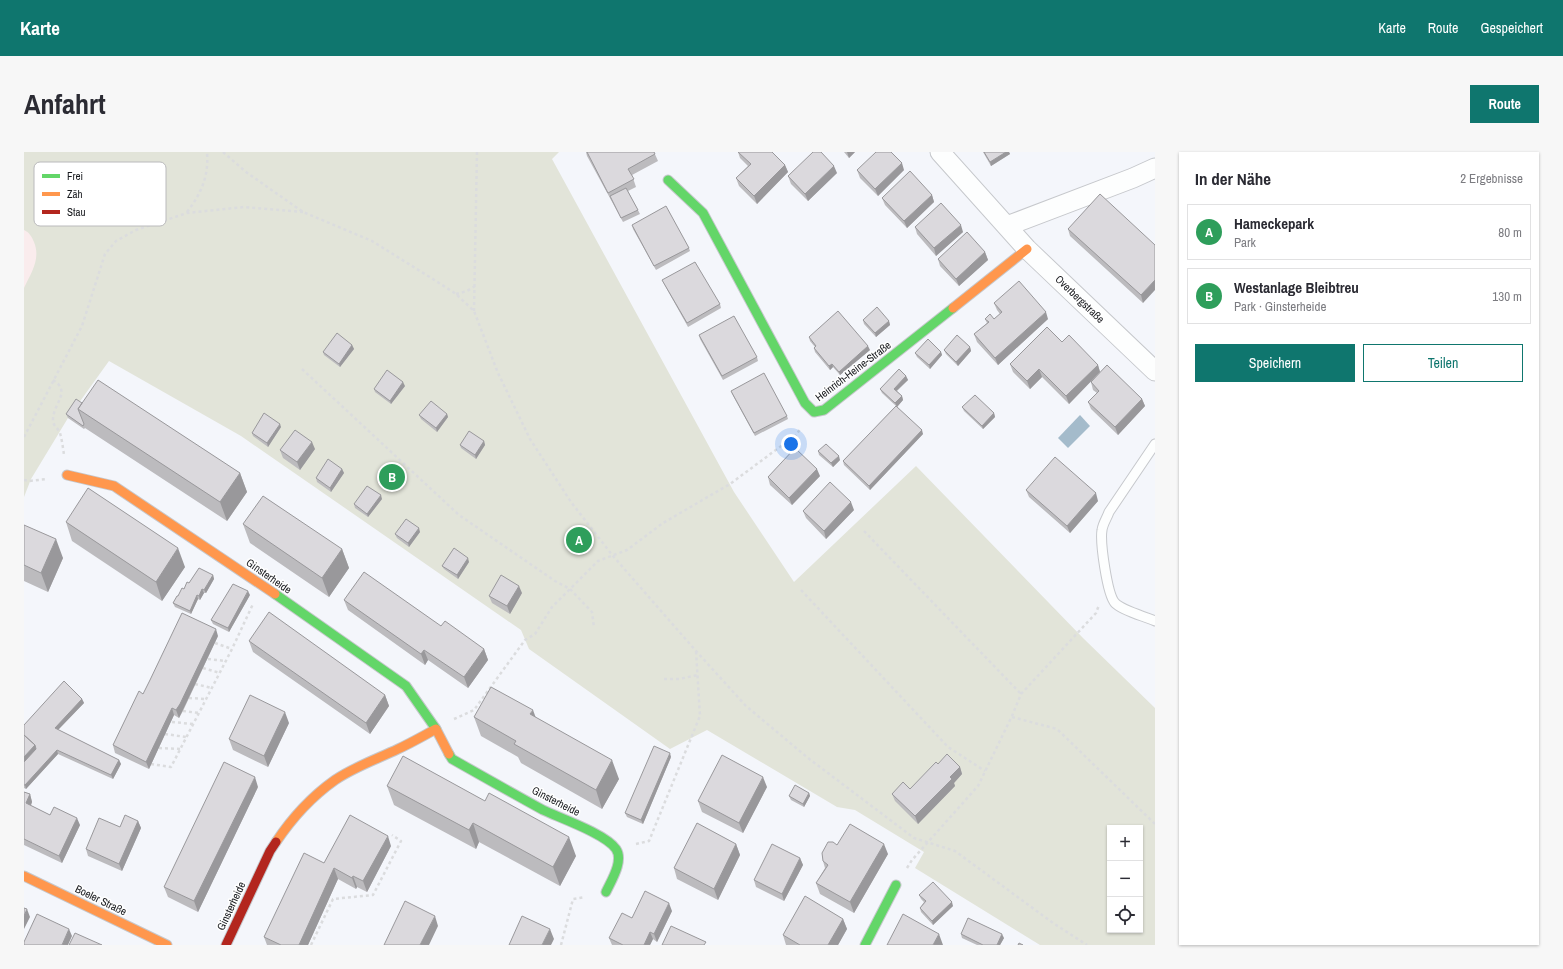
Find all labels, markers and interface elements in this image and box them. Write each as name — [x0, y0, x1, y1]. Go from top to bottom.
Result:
text: Karte — [20, 15, 60, 41]
text: Karte — [1378, 19, 1406, 37]
text: Route — [1428, 19, 1458, 37]
text: Gespeichert — [1480, 19, 1543, 37]
text: Anfahrt — [24, 85, 106, 123]
button: Route — [1470, 85, 1539, 123]
legend — [34, 162, 166, 226]
text: In der Nähe — [1195, 167, 1271, 190]
text: Frei — [67, 169, 83, 183]
text: 2 Ergebnisse — [1460, 170, 1523, 187]
text: Zäh — [67, 187, 83, 201]
text: Stau — [67, 205, 86, 219]
text: Hameckepark — [1234, 213, 1314, 234]
text: A — [1205, 224, 1213, 241]
text: 80 m — [1498, 224, 1522, 241]
text: Park — [1234, 234, 1256, 251]
street label: Overbergstraße — [1052, 272, 1108, 326]
text: Westanlage Bleibtreu — [1234, 277, 1359, 298]
text: B — [1205, 288, 1213, 305]
text: 130 m — [1492, 288, 1522, 305]
text: Park · Ginsterheide — [1234, 298, 1326, 315]
street label: Heinrich-Heine-Straße — [812, 338, 894, 404]
button: Speichern — [1195, 344, 1355, 382]
button: Teilen — [1363, 344, 1523, 382]
your location — [781, 434, 801, 454]
pin: B — [379, 462, 405, 492]
pin: A — [566, 525, 592, 555]
street label: Ginsterheide — [244, 555, 294, 597]
street label: Ginsterheide — [530, 783, 582, 819]
map controls — [1107, 825, 1143, 933]
button: + — [1107, 825, 1143, 861]
button: − — [1107, 861, 1143, 897]
street label: Ginsterheide — [214, 879, 248, 933]
street label: Boeler Straße — [73, 882, 129, 918]
button: locate — [1107, 897, 1143, 933]

